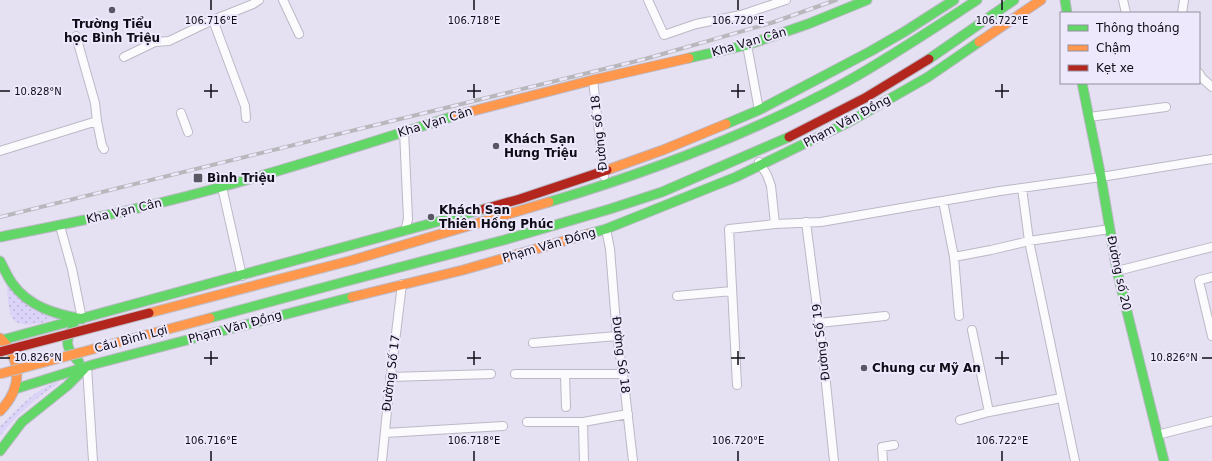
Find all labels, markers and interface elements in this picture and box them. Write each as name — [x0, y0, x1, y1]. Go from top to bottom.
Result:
marker: Trường Tiểu học Bình Triệu — [107, 5, 117, 15]
legend — [1060, 12, 1200, 84]
text: 106.716°E — [185, 15, 237, 26]
text: 106.718°E — [448, 15, 500, 26]
text: 106.720°E — [712, 15, 764, 26]
text: 106.722°E — [976, 15, 1028, 26]
place label: Trường Tiểu học Bình Triệu — [64, 16, 160, 45]
text: Thông thoáng — [1095, 21, 1180, 35]
street label: Kha Vạn Cân — [710, 25, 788, 59]
text: Chậm — [1096, 41, 1131, 55]
text: Kẹt xe — [1096, 61, 1134, 75]
text: 10.828°N — [14, 86, 62, 97]
street label: Phạm Văn Đồng — [801, 92, 893, 150]
street label: Đường số 18 — [588, 94, 610, 172]
street label: Kha Vạn Cân — [396, 104, 474, 140]
place label: Khách Sạn Hưng Triệu — [504, 132, 577, 160]
marker: Khách Sạn Hưng Triệu — [491, 141, 501, 151]
place label: Bình Triệu — [207, 171, 275, 185]
marker: Bình Triệu — [192, 172, 204, 184]
street label: Kha Vạn Cân — [85, 196, 163, 226]
place label: Khách Sạn Thiên Hồng Phúc — [439, 203, 553, 231]
marker: Khách Sạn Thiên Hồng Phúc — [426, 212, 436, 222]
street label: Phạm Văn Đồng — [501, 225, 597, 265]
street label: Đường số 20 — [1104, 234, 1134, 312]
street label: Đường Số 19 — [809, 303, 833, 381]
street label: Phạm Văn Đồng — [187, 308, 283, 346]
street label: Đường Số 18 — [609, 316, 633, 394]
street label: Cầu Bình Lợi — [93, 323, 169, 355]
street label: Đường Số 17 — [379, 334, 403, 412]
text: 10.826°N — [14, 352, 62, 363]
text: 10.826°N — [1150, 352, 1198, 363]
place label: Chung cư Mỹ An — [872, 361, 981, 375]
marker: Chung cư Mỹ An — [859, 363, 869, 373]
text: 106.716°E — [185, 435, 237, 446]
text: 106.718°E — [448, 435, 500, 446]
text: 106.720°E — [712, 435, 764, 446]
text: 106.722°E — [976, 435, 1028, 446]

